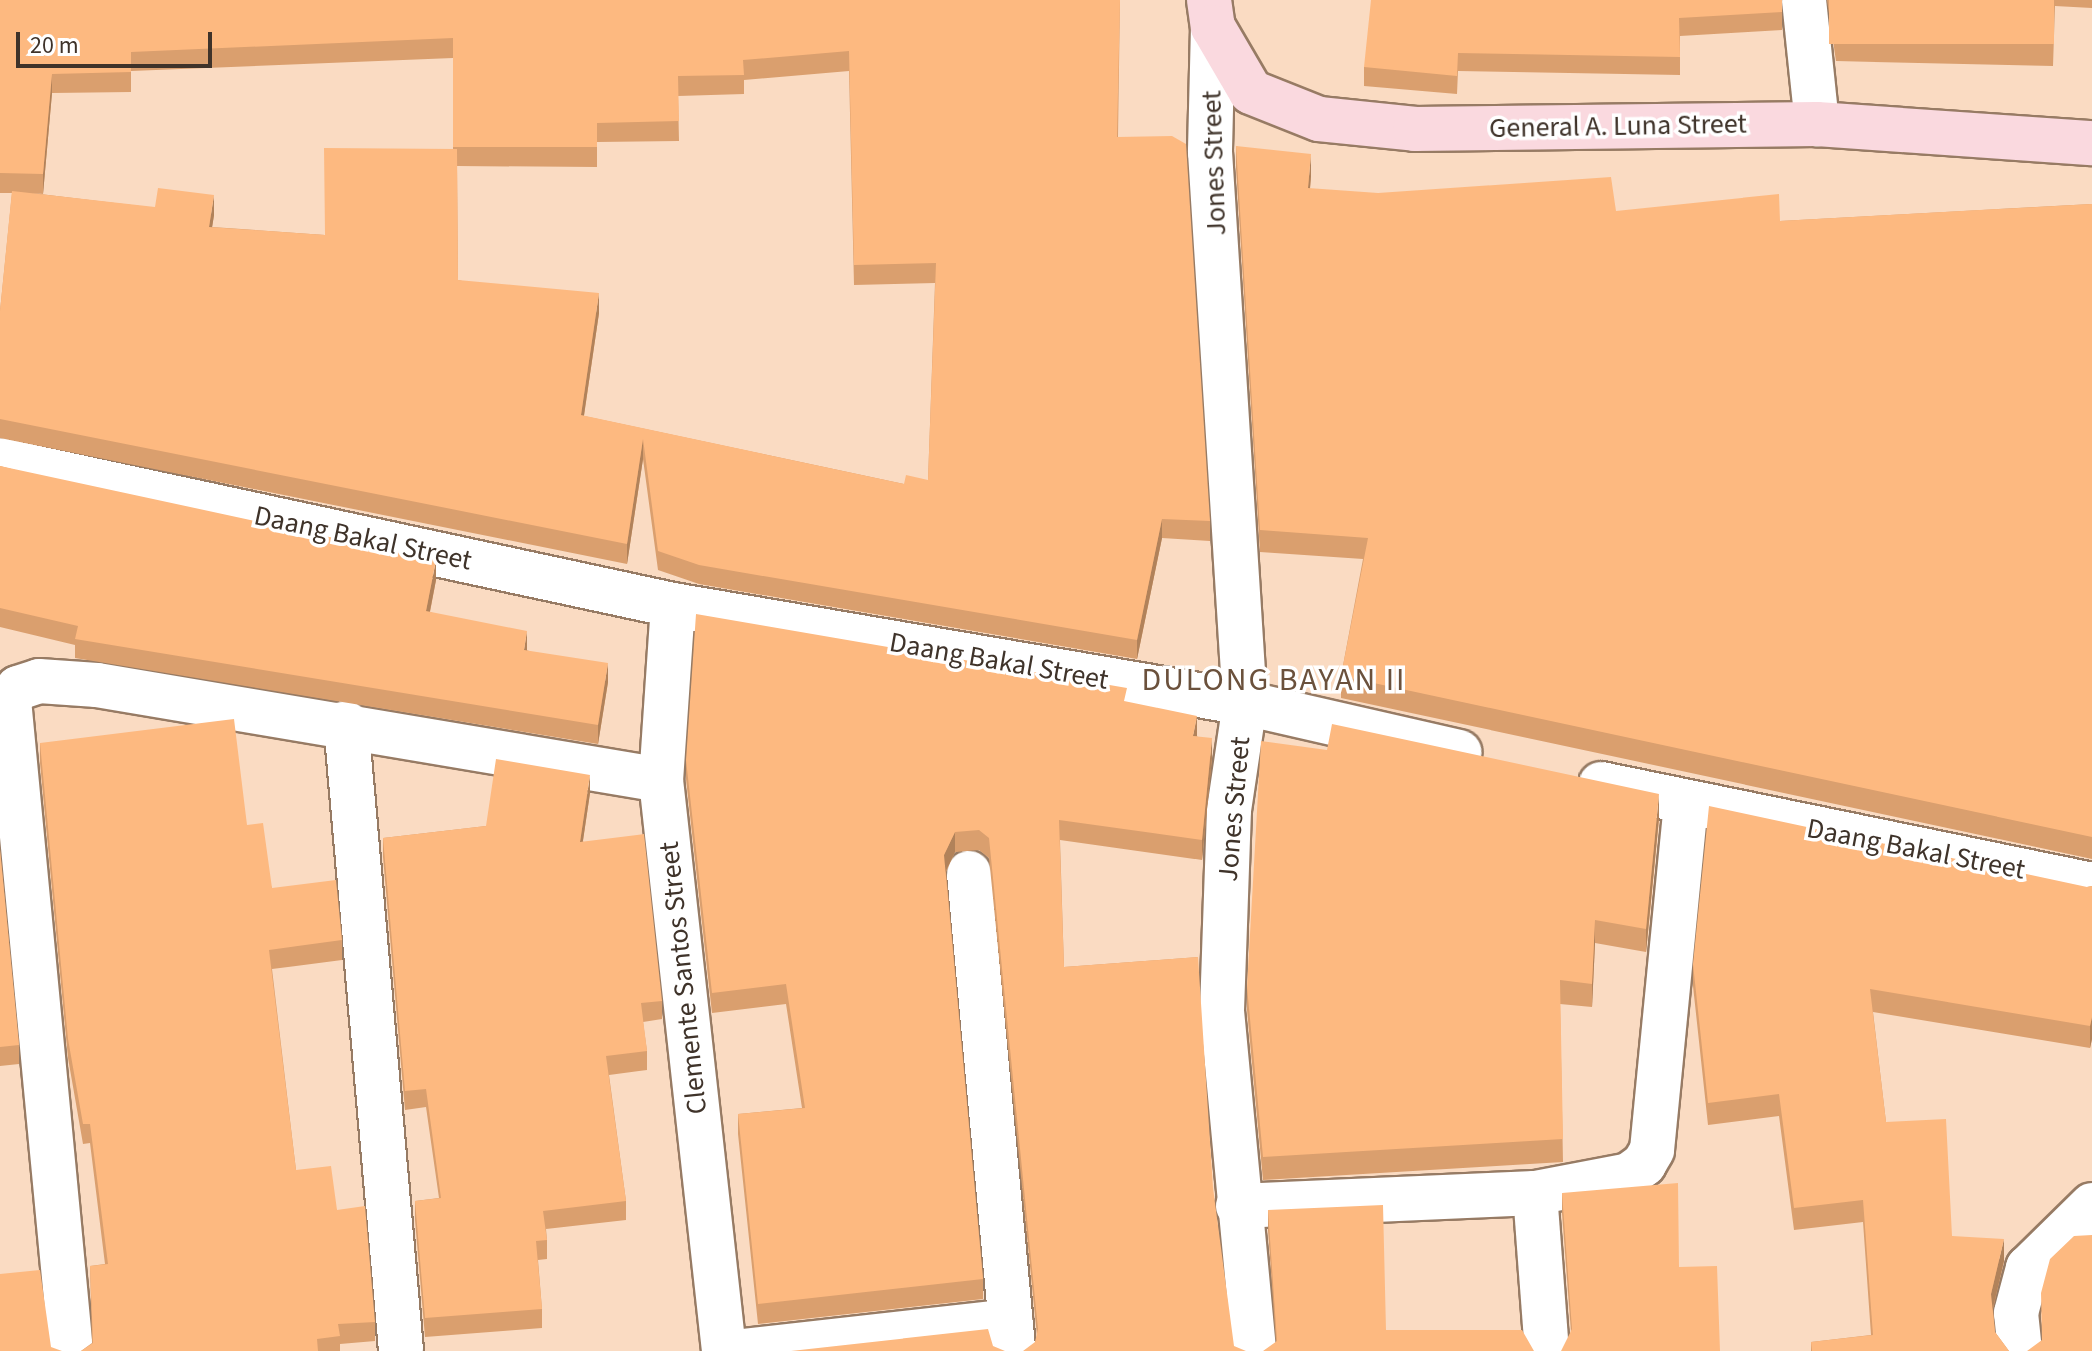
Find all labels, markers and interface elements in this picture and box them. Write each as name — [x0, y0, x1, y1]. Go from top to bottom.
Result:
scale bar — [20, 16, 216, 66]
text: 20 m — [30, 28, 79, 63]
street label: Jones Street — [1195, 90, 1233, 236]
street label: General A. Luna Street — [1489, 107, 1747, 145]
street label: Daang Bakal Street — [251, 499, 475, 577]
street label: Daang Bakal Street — [887, 625, 1111, 697]
district label: DULONG BAYAN II — [1142, 661, 1406, 699]
street label: Jones Street — [1211, 735, 1257, 883]
street label: Daang Bakal Street — [1804, 811, 2028, 887]
street label: Clemente Santos Street — [652, 840, 714, 1116]

